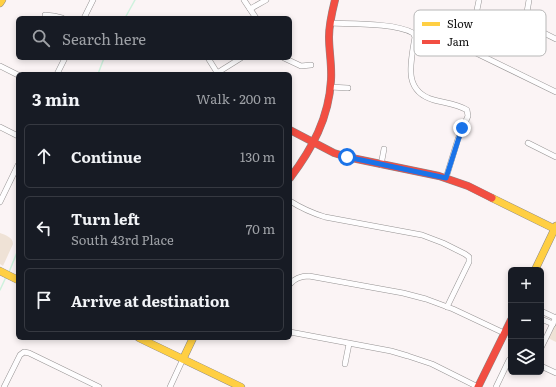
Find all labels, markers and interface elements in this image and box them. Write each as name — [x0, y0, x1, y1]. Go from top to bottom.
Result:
legend — [414, 10, 546, 56]
text: Slow — [447, 15, 473, 31]
search box — [16, 16, 292, 60]
icon: search — [30, 27, 52, 49]
text: Search here — [62, 27, 146, 50]
text: Jam — [447, 33, 470, 49]
text: 3 min — [32, 86, 80, 111]
text: Walk · 200 m — [196, 89, 276, 108]
route end — [453, 119, 471, 137]
icon: ahead — [33, 145, 55, 167]
text: Continue — [71, 145, 141, 168]
text: 130 m — [240, 147, 275, 166]
route start — [338, 148, 356, 166]
text: Turn left — [71, 207, 140, 230]
icon: left — [33, 217, 55, 239]
text: 70 m — [246, 219, 275, 238]
text: South 43rd Place — [71, 230, 174, 249]
map controls — [508, 267, 544, 375]
button: + — [508, 267, 544, 303]
icon: arrive — [33, 289, 55, 311]
text: Arrive at destination — [71, 289, 230, 312]
button: − — [508, 303, 544, 339]
button: layers — [508, 339, 544, 375]

